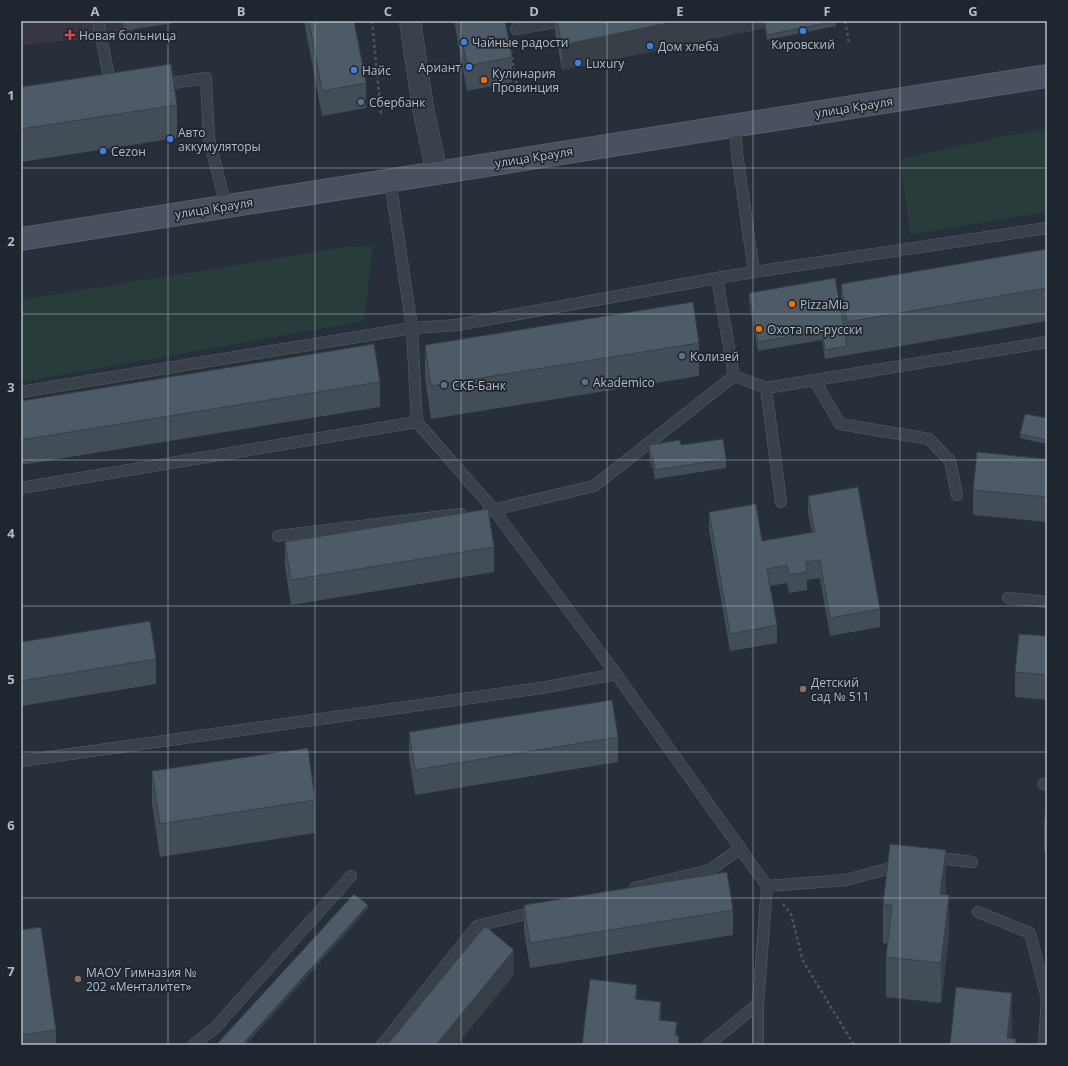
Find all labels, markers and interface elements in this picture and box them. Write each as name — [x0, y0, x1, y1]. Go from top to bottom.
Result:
text: A — [91, 2, 100, 20]
text: B — [237, 2, 246, 20]
text: C — [384, 2, 392, 20]
text: D — [529, 2, 539, 20]
text: E — [676, 2, 684, 20]
text: F — [823, 2, 831, 20]
text: G — [968, 2, 978, 20]
marker: Кировский — [798, 26, 808, 36]
place label: Новая больница — [79, 27, 176, 44]
marker: Новая больница — [64, 29, 76, 41]
place label: Чайные радости — [472, 34, 568, 51]
place label: Кировский — [771, 36, 835, 53]
marker: Чайные радости — [459, 37, 469, 47]
place label: Дом хлеба — [658, 38, 719, 55]
marker: Дом хлеба — [645, 41, 655, 51]
place label: Luxury — [586, 55, 625, 72]
marker: Luxury — [573, 58, 583, 68]
place label: Ариант — [419, 59, 461, 76]
place label: Найс — [362, 62, 391, 79]
marker: Ариант — [464, 62, 474, 72]
marker: Найс — [349, 65, 359, 75]
place label: Кулинария Провинция — [492, 65, 559, 96]
marker: Кулинария Провинция — [479, 75, 489, 85]
text: 1 — [7, 86, 15, 104]
street label: улица Крауля — [814, 92, 894, 122]
place label: Сбербанк — [369, 94, 426, 111]
marker: Сбербанк — [356, 97, 366, 107]
place label: Авто аккумуляторы — [178, 124, 261, 155]
marker: Авто аккумуляторы — [165, 134, 175, 144]
street label: улица Крауля — [494, 142, 574, 172]
place label: Сеzон — [111, 143, 146, 160]
marker: Сеzон — [98, 146, 108, 156]
street label: улица Крауля — [174, 193, 254, 223]
text: 2 — [7, 232, 15, 250]
place label: PizzaMia — [800, 296, 849, 313]
marker: PizzaMia — [787, 299, 797, 309]
place label: Охота по-русски — [767, 321, 862, 338]
marker: Охота по-русски — [754, 324, 764, 334]
place label: Колизей — [690, 348, 739, 365]
marker: Колизей — [677, 351, 687, 361]
place label: Akademico — [593, 374, 655, 391]
place label: СКБ-Банк — [452, 377, 507, 394]
marker: Akademico — [580, 377, 590, 387]
text: 3 — [7, 378, 15, 396]
marker: СКБ-Банк — [439, 380, 449, 390]
text: 4 — [7, 524, 15, 542]
text: 5 — [7, 670, 15, 688]
place label: Детский сад № 511 — [811, 674, 869, 705]
marker: Детский сад № 511 — [798, 684, 808, 694]
text: 6 — [7, 816, 15, 834]
text: 7 — [7, 962, 15, 980]
place label: МАОУ Гимназия № 202 «Менталитет» — [86, 964, 197, 995]
marker: МАОУ Гимназия № 202 «Менталитет» — [73, 974, 83, 984]

